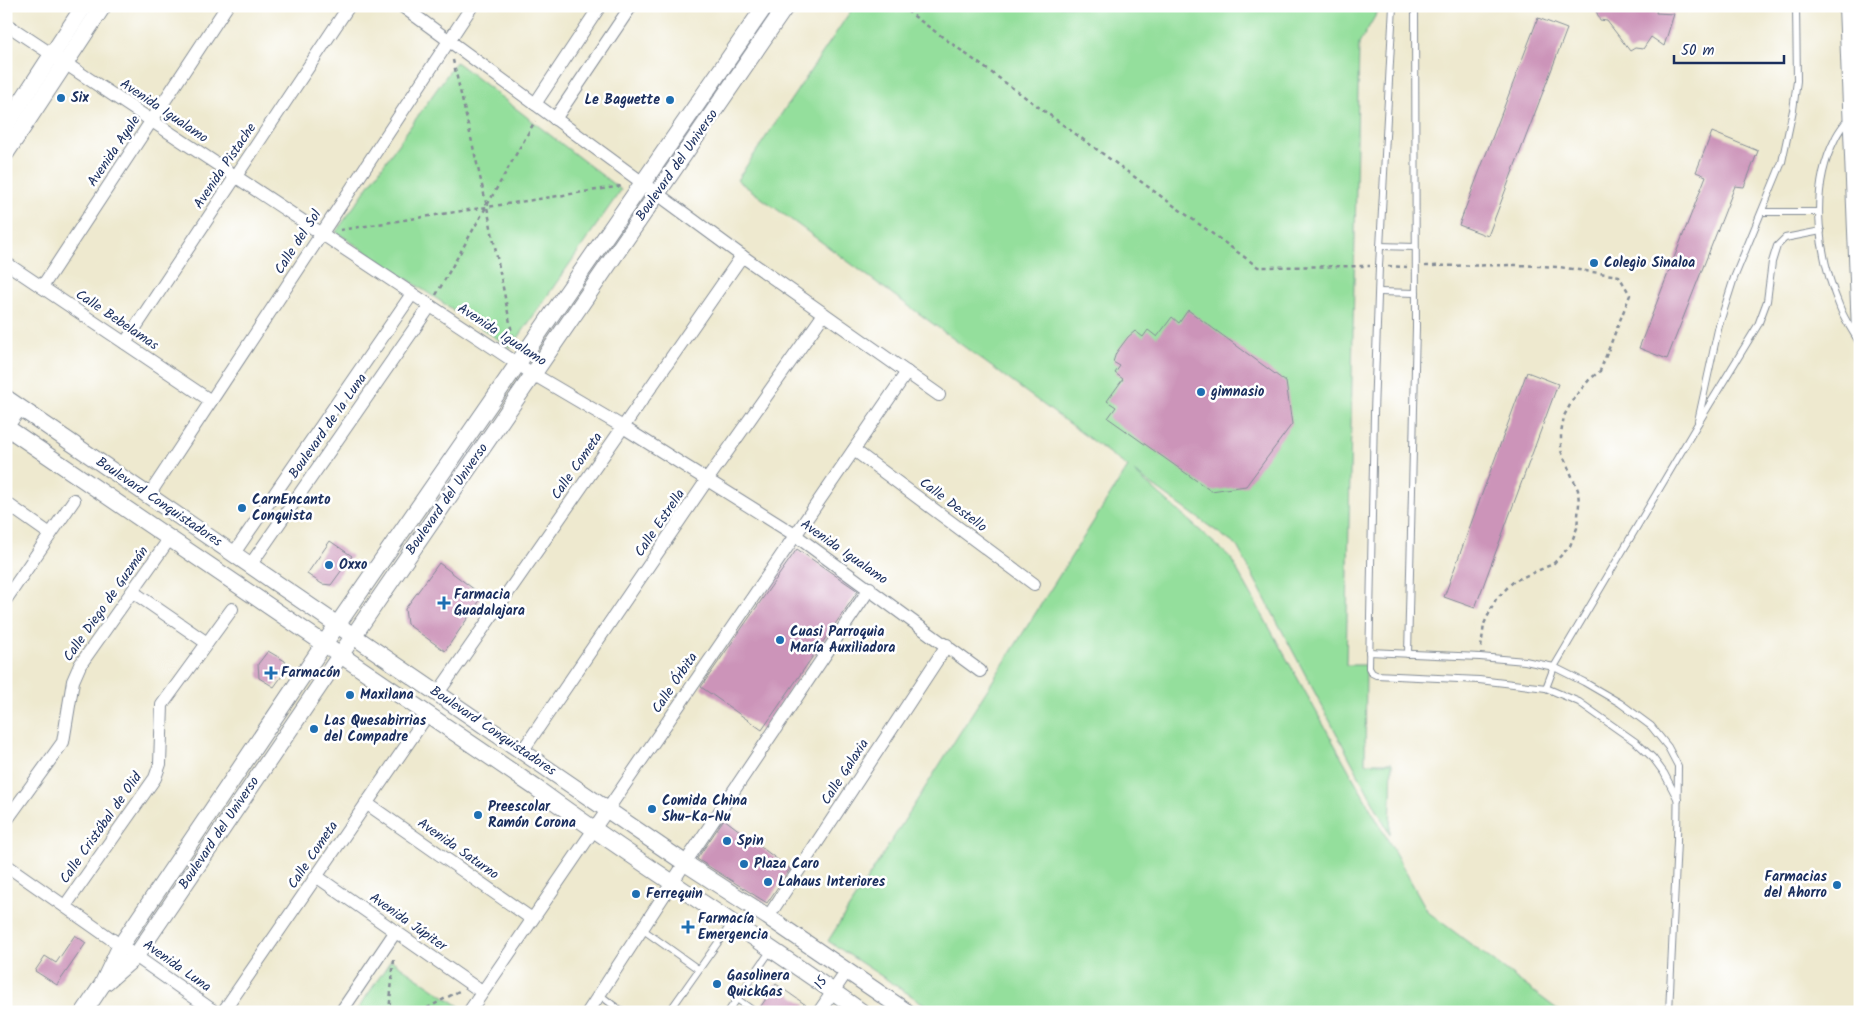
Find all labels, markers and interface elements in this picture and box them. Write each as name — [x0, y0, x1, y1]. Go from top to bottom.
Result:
scale bar — [1674, 32, 1784, 64]
text: 50 m — [1681, 39, 1715, 63]
street label: Avenida Igualamo — [115, 73, 213, 149]
place label: Six — [71, 87, 89, 109]
place label: Le Baguette — [584, 89, 660, 111]
marker: Six — [55, 92, 67, 104]
marker: Le Baguette — [664, 94, 676, 106]
street label: Boulevard del Universo — [630, 105, 724, 225]
street label: Avenida Ayale — [82, 110, 146, 191]
street label: Avenida Pistache — [188, 118, 262, 213]
street label: Calle del Sol — [269, 205, 327, 279]
place label: Colegio Sinaloa — [1604, 252, 1695, 274]
marker: Colegio Sinaloa — [1588, 257, 1600, 269]
street label: Calle Bebelamas — [71, 284, 163, 356]
street label: Avenida Igualamo — [453, 298, 551, 372]
street label: Boulevard de la Luna — [283, 369, 373, 483]
place label: gimnasio — [1210, 381, 1265, 403]
marker: gimnasio — [1195, 386, 1207, 398]
street label: Calle Cometa — [546, 428, 608, 504]
street label: Boulevard del Universo — [400, 439, 494, 559]
street label: Boulevard Conquistadores — [91, 451, 227, 553]
street label: Calle Destello — [914, 472, 992, 538]
street label: Calle Estrella — [629, 485, 691, 561]
place label: CarnEncanto Conquista — [252, 489, 331, 527]
marker: CarnEncanto Conquista — [236, 502, 248, 514]
street label: Avenida Igualamo — [796, 514, 892, 590]
street label: Calle Diego de Guzmán — [58, 542, 154, 666]
place label: Oxxo — [339, 554, 368, 576]
marker: Oxxo — [323, 559, 335, 571]
place label: Farmacia Guadalajara — [454, 584, 525, 622]
marker: Farmacia Guadalajara — [438, 597, 450, 609]
place label: Cuasi Parroquia María Auxiliadora — [790, 621, 896, 659]
marker: Cuasi Parroquia María Auxiliadora — [774, 634, 786, 646]
street label: Calle Órbita — [646, 648, 704, 718]
place label: Farmacón — [281, 662, 341, 684]
marker: Farmacón — [265, 667, 277, 679]
street label: Boulevard Conquistadores — [425, 680, 561, 782]
place label: Maxilana — [360, 684, 414, 706]
marker: Maxilana — [344, 689, 356, 701]
place label: Las Quesabirrias del Compadre — [324, 710, 427, 748]
marker: Las Quesabirrias del Compadre — [308, 723, 320, 735]
street label: Calle Galaxia — [815, 735, 875, 809]
street label: Calle Cristóbal de Olid — [54, 767, 148, 888]
street label: Boulevard del Universo — [173, 772, 265, 894]
place label: Comida China Shu-Ka-Nu — [662, 790, 747, 828]
place label: Preescolar Ramón Corona — [488, 796, 576, 834]
marker: Comida China Shu-Ka-Nu — [646, 803, 658, 815]
marker: Preescolar Ramón Corona — [472, 809, 484, 821]
street label: Avenida Saturno — [413, 813, 503, 885]
street label: Calle Cometa — [282, 817, 344, 893]
place label: Spin — [737, 830, 764, 852]
marker: Spin — [721, 835, 733, 847]
place label: Plaza Caro — [754, 853, 820, 875]
marker: Plaza Caro — [738, 858, 750, 870]
place label: Farmacias del Ahorro — [1764, 866, 1828, 904]
place label: Lahaus Interiores — [778, 871, 886, 893]
marker: Lahaus Interiores — [762, 876, 774, 888]
marker: Farmacias del Ahorro — [1831, 879, 1843, 891]
place label: Ferrequin — [646, 883, 703, 905]
street label: Avenida Júpiter — [365, 887, 452, 958]
marker: Ferrequin — [630, 888, 642, 900]
place label: Farmacía Emergencia — [698, 908, 768, 946]
marker: Farmacía Emergencia — [682, 921, 694, 933]
street label: Avenida Luna — [138, 934, 216, 998]
place label: Gasolinera QuickGas — [727, 965, 790, 1003]
street label: 15 — [809, 971, 834, 994]
marker: Gasolinera QuickGas — [711, 978, 723, 990]

